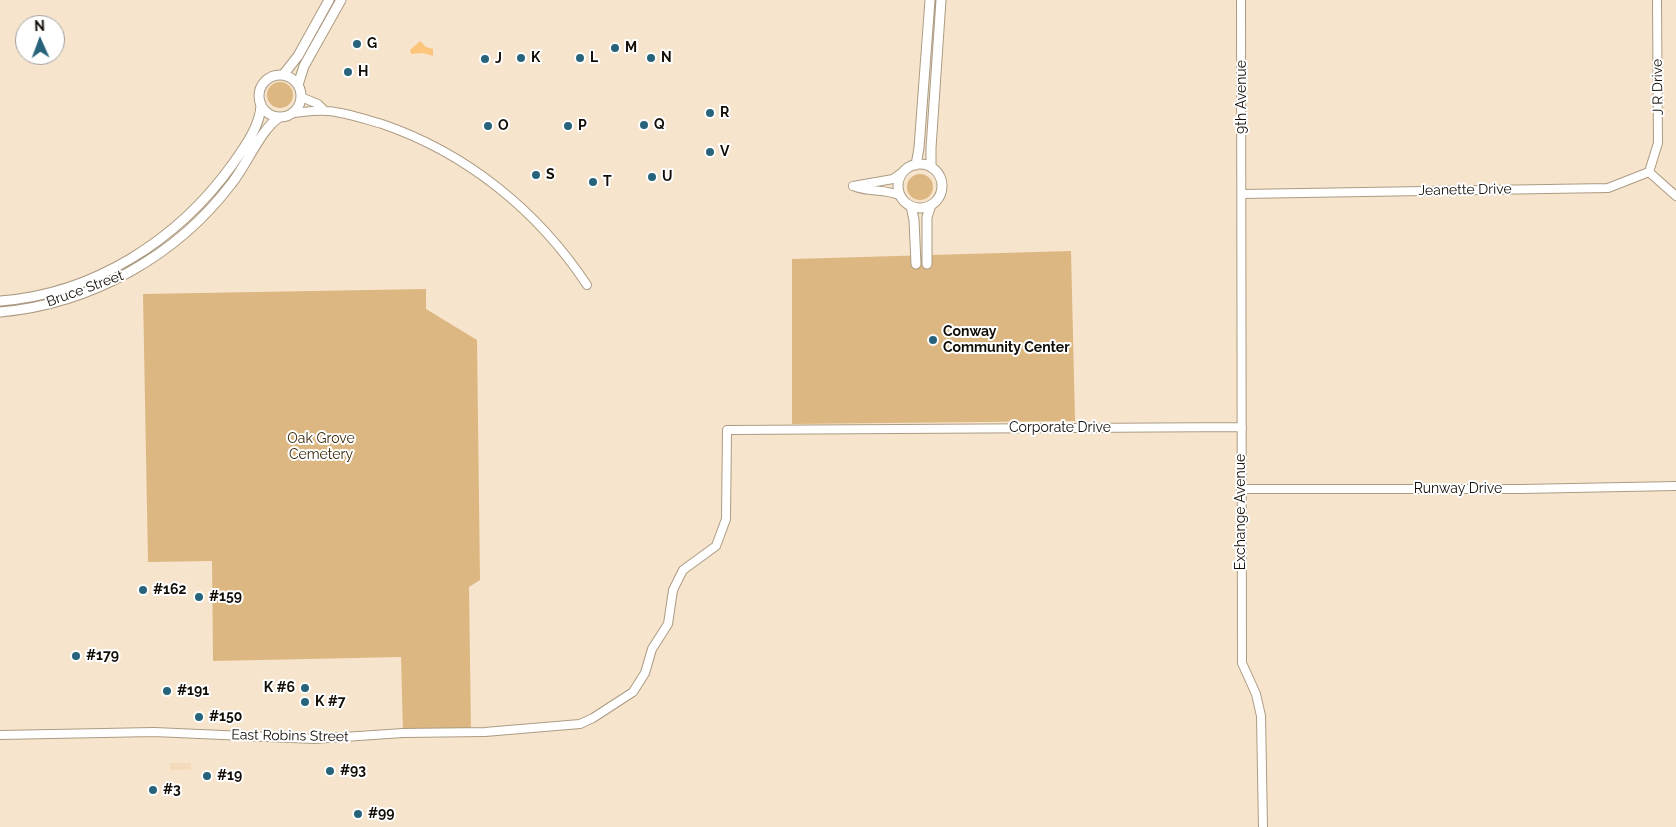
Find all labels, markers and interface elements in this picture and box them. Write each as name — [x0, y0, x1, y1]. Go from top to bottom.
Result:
north arrow — [15, 15, 65, 65]
text: N — [34, 18, 45, 34]
place label: G — [367, 36, 377, 52]
marker: G — [351, 38, 363, 50]
place label: M — [625, 40, 637, 56]
marker: M — [609, 42, 621, 54]
place label: K — [531, 50, 540, 66]
place label: L — [590, 50, 598, 66]
place label: N — [661, 50, 672, 66]
place label: J — [495, 51, 502, 67]
marker: K — [515, 52, 527, 64]
marker: L — [574, 52, 586, 64]
marker: N — [645, 52, 657, 64]
marker: J — [479, 53, 491, 65]
street label: J R Drive — [1649, 59, 1667, 115]
street label: 9th Avenue — [1234, 60, 1250, 134]
place label: H — [358, 64, 368, 80]
marker: H — [342, 66, 354, 78]
place label: R — [720, 105, 729, 121]
marker: R — [704, 107, 716, 119]
place label: Q — [654, 117, 665, 133]
place label: O — [498, 118, 509, 134]
place label: P — [578, 118, 587, 134]
marker: Q — [638, 119, 650, 131]
marker: O — [482, 120, 494, 132]
marker: P — [562, 120, 574, 132]
place label: V — [720, 144, 729, 160]
marker: V — [704, 146, 716, 158]
place label: S — [546, 167, 555, 183]
marker: S — [530, 169, 542, 181]
place label: U — [662, 169, 672, 185]
marker: U — [646, 171, 658, 183]
place label: T — [603, 174, 612, 190]
marker: T — [587, 176, 599, 188]
street label: Jeanette Drive — [1418, 181, 1512, 199]
street label: Bruce Street — [44, 267, 126, 311]
place label: Conway Community Center — [943, 324, 1070, 357]
marker: Conway Community Center — [927, 334, 939, 346]
street label: Corporate Drive — [1009, 420, 1111, 436]
park label: Oak Grove Cemetery — [287, 431, 355, 464]
street label: Exchange Avenue — [1233, 454, 1249, 570]
street label: Runway Drive — [1414, 481, 1502, 497]
place label: #162 — [153, 582, 186, 598]
marker: #162 — [137, 584, 149, 596]
place label: #159 — [209, 589, 242, 605]
marker: #159 — [193, 591, 205, 603]
place label: #179 — [86, 648, 119, 664]
marker: #179 — [70, 650, 82, 662]
place label: K #6 — [264, 680, 295, 696]
marker: K #6 — [299, 682, 311, 694]
place label: #191 — [177, 683, 209, 699]
marker: #191 — [161, 685, 173, 697]
place label: K #7 — [315, 694, 346, 710]
marker: K #7 — [299, 696, 311, 708]
place label: #150 — [209, 709, 242, 725]
marker: #150 — [193, 711, 205, 723]
street label: East Robins Street — [231, 727, 349, 745]
place label: #93 — [340, 763, 366, 779]
marker: #93 — [324, 765, 336, 777]
place label: #19 — [217, 768, 242, 784]
marker: #19 — [201, 770, 213, 782]
place label: #3 — [163, 782, 181, 798]
marker: #3 — [147, 784, 159, 796]
place label: #99 — [368, 806, 395, 822]
marker: #99 — [352, 808, 364, 820]

